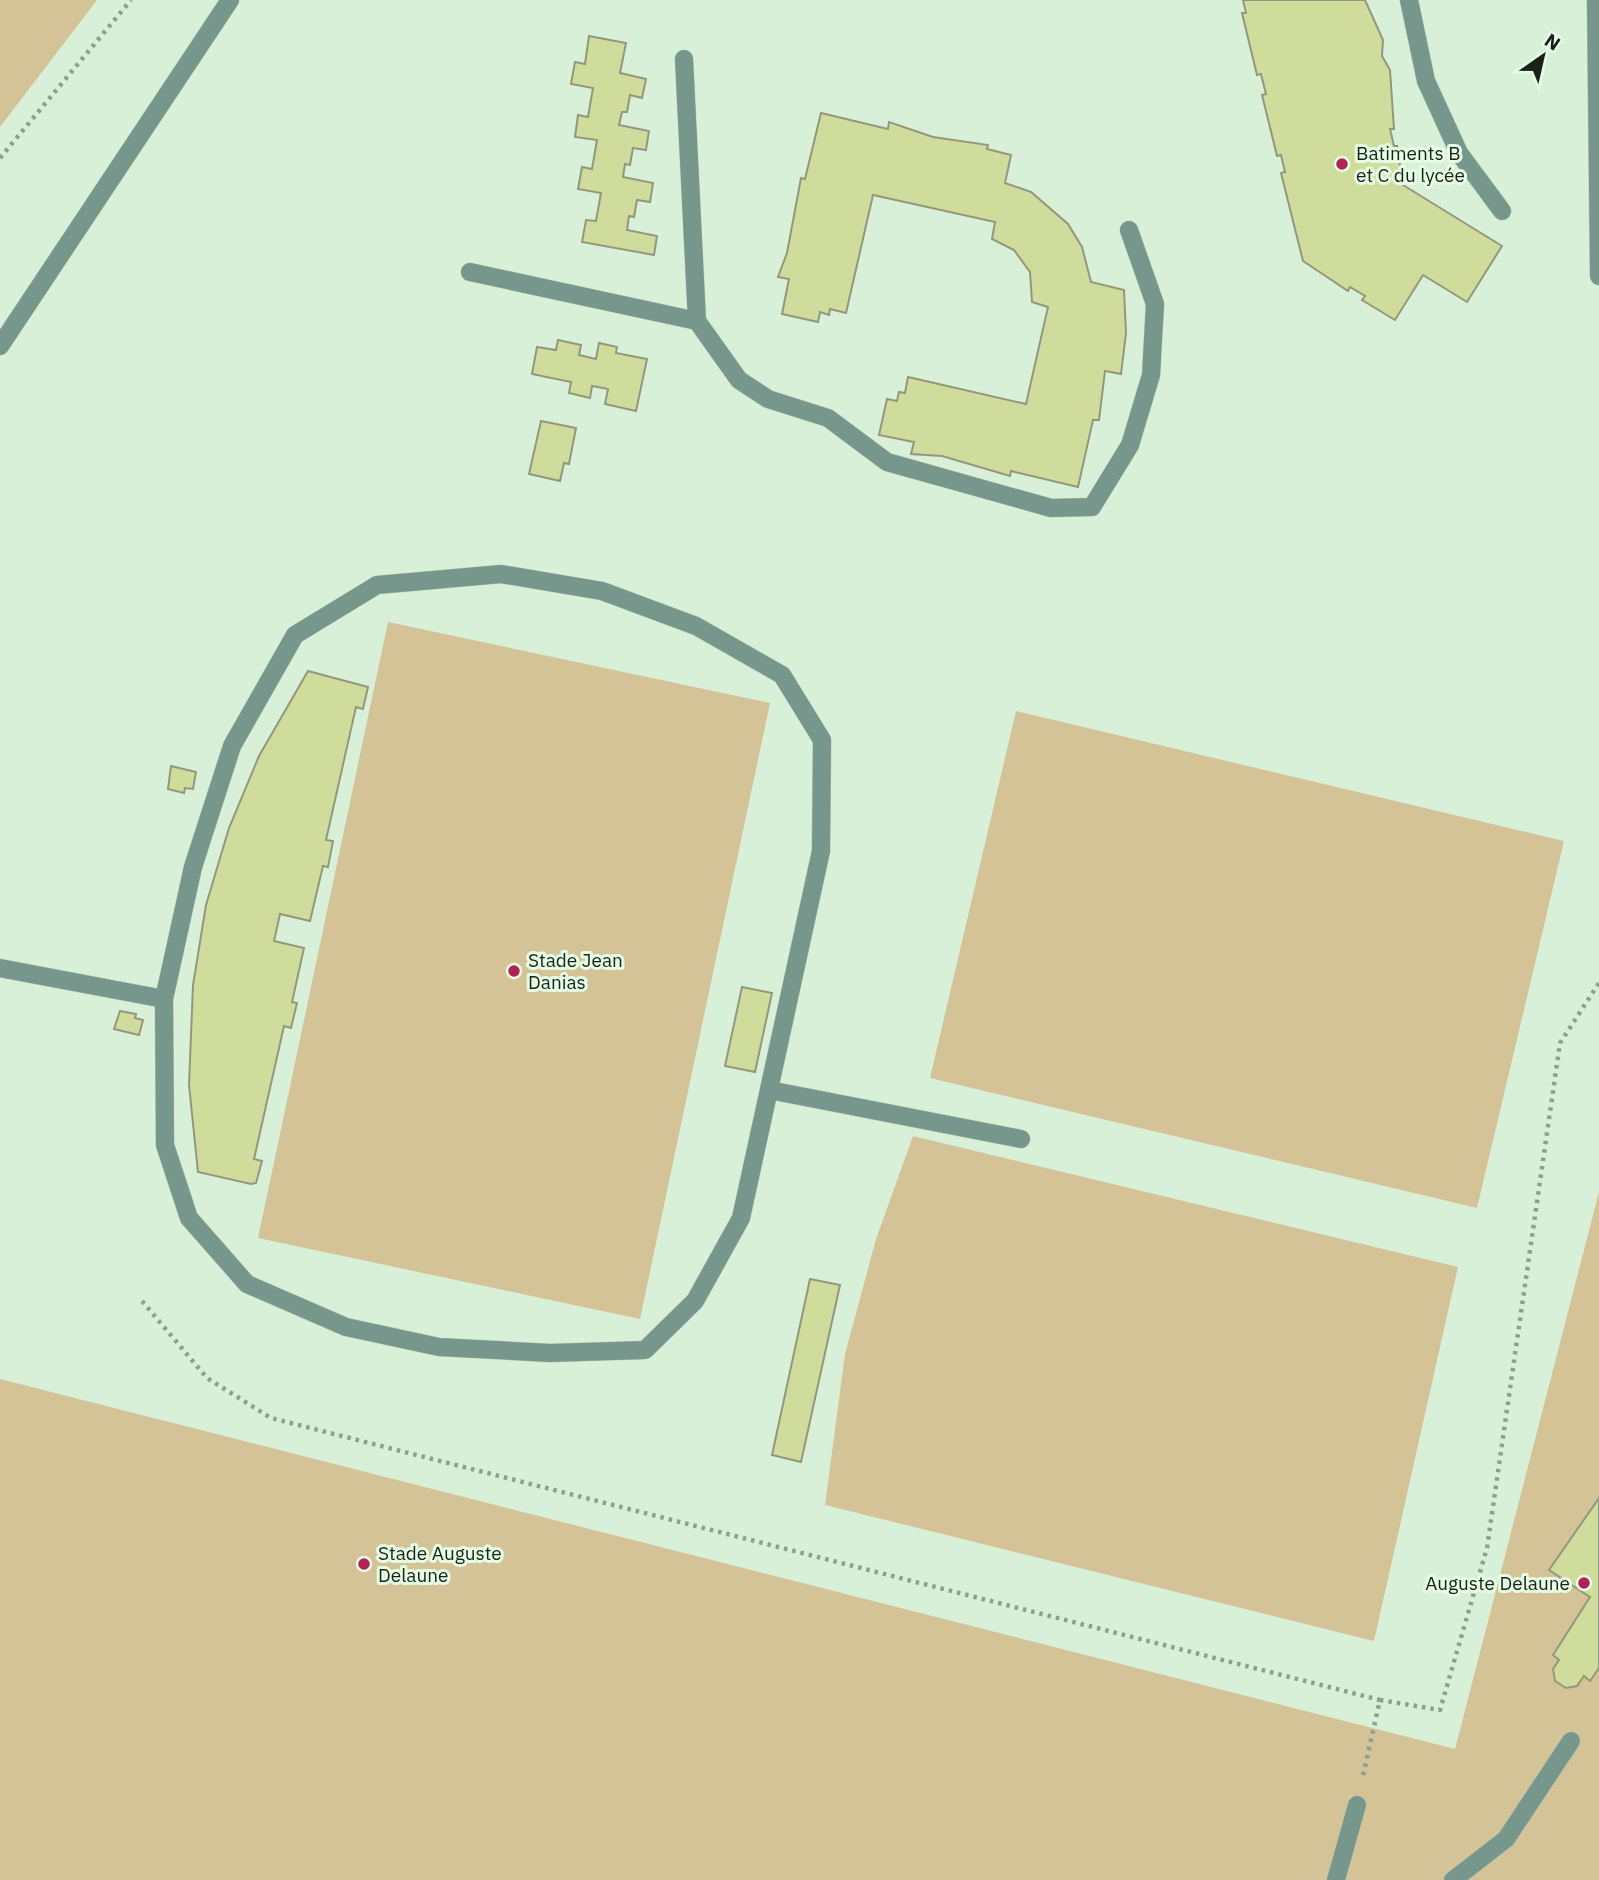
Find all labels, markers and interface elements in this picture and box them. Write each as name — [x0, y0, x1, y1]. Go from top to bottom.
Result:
north arrow — [1508, 21, 1578, 91]
text: N — [1540, 28, 1565, 56]
place label: Batiments B et C du lycée — [1356, 141, 1465, 187]
marker: Batiments B et C du lycée — [1334, 156, 1350, 172]
place label: Stade Jean Danias — [528, 948, 623, 994]
marker: Stade Jean Danias — [506, 963, 522, 979]
place label: Stade Auguste Delaune — [378, 1541, 502, 1587]
marker: Stade Auguste Delaune — [356, 1556, 372, 1572]
place label: Auguste Delaune — [1425, 1571, 1570, 1595]
marker: Auguste Delaune — [1576, 1575, 1592, 1591]

